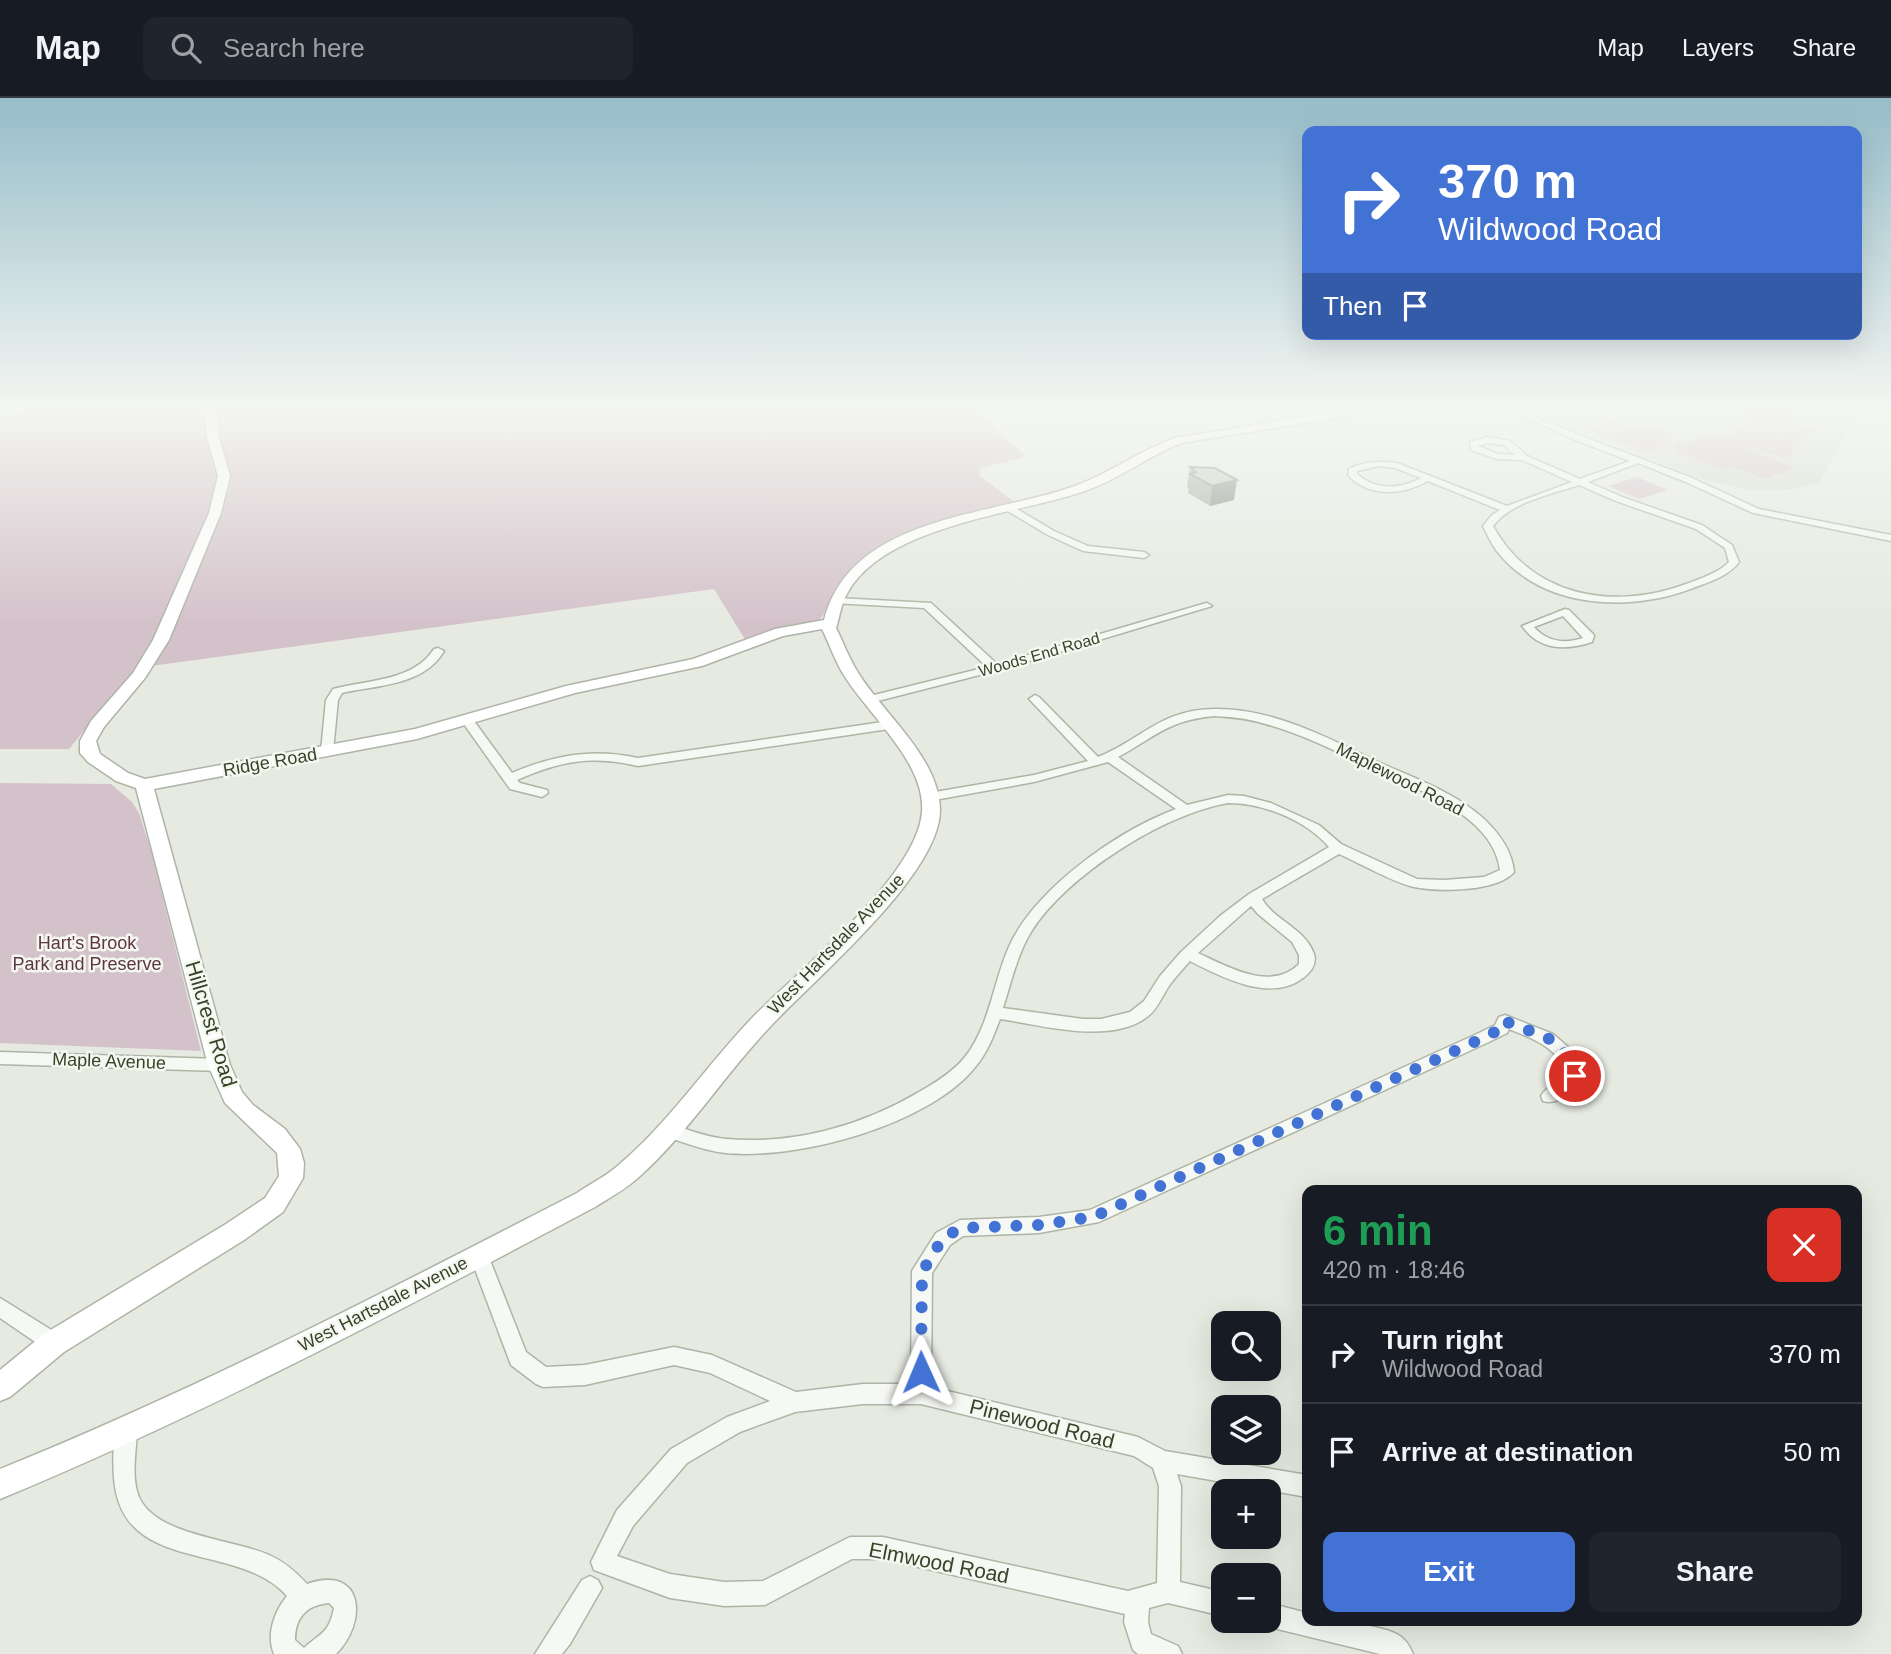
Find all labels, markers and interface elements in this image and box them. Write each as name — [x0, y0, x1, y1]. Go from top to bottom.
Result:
search box — [143, 17, 633, 80]
text: Map — [35, 29, 101, 66]
icon: search — [167, 29, 205, 67]
text: Search here — [223, 33, 365, 63]
text: Map — [1597, 34, 1644, 61]
text: Layers — [1682, 34, 1754, 61]
text: Share — [1792, 34, 1856, 61]
icon: right — [1323, 154, 1414, 245]
text: 370 m — [1438, 154, 1577, 208]
text: Wildwood Road — [1438, 211, 1662, 247]
icon: arrive — [1396, 287, 1434, 325]
text: Then — [1323, 291, 1382, 321]
street label: Woods End Road — [977, 629, 1102, 680]
street label: Maplewood Road — [1333, 738, 1467, 820]
street label: Ridge Road — [221, 744, 319, 780]
street label: West Hartsdale Avenue — [764, 870, 908, 1018]
park label: Hart's Brook Park and Preserve — [12, 933, 162, 974]
street label: Hillcrest Road — [181, 958, 242, 1090]
pin — [1545, 1046, 1605, 1106]
street label: Maple Avenue — [52, 1049, 166, 1073]
icon: arrive — [1556, 1057, 1594, 1095]
text: 6 min — [1323, 1207, 1433, 1254]
button: close — [1767, 1208, 1841, 1282]
street label: West Hartsdale Avenue — [295, 1253, 471, 1355]
text: 420 m · 18:46 — [1323, 1257, 1465, 1283]
map controls — [1211, 1311, 1281, 1633]
button: search — [1211, 1311, 1281, 1381]
text: Turn right — [1382, 1325, 1503, 1355]
position arrow — [884, 1335, 958, 1409]
icon: right — [1323, 1335, 1361, 1373]
text: 370 m — [1769, 1339, 1841, 1369]
text: Wildwood Road — [1382, 1356, 1543, 1382]
street label: Pinewood Road — [967, 1394, 1117, 1453]
button: layers — [1211, 1395, 1281, 1465]
icon: arrive — [1323, 1433, 1361, 1471]
text: Arrive at destination — [1382, 1437, 1633, 1467]
text: 50 m — [1783, 1437, 1841, 1467]
button: + — [1211, 1479, 1281, 1549]
button: Exit — [1323, 1532, 1575, 1612]
button: Share — [1589, 1532, 1841, 1612]
street label: Elmwood Road — [867, 1538, 1011, 1587]
button: − — [1211, 1563, 1281, 1633]

